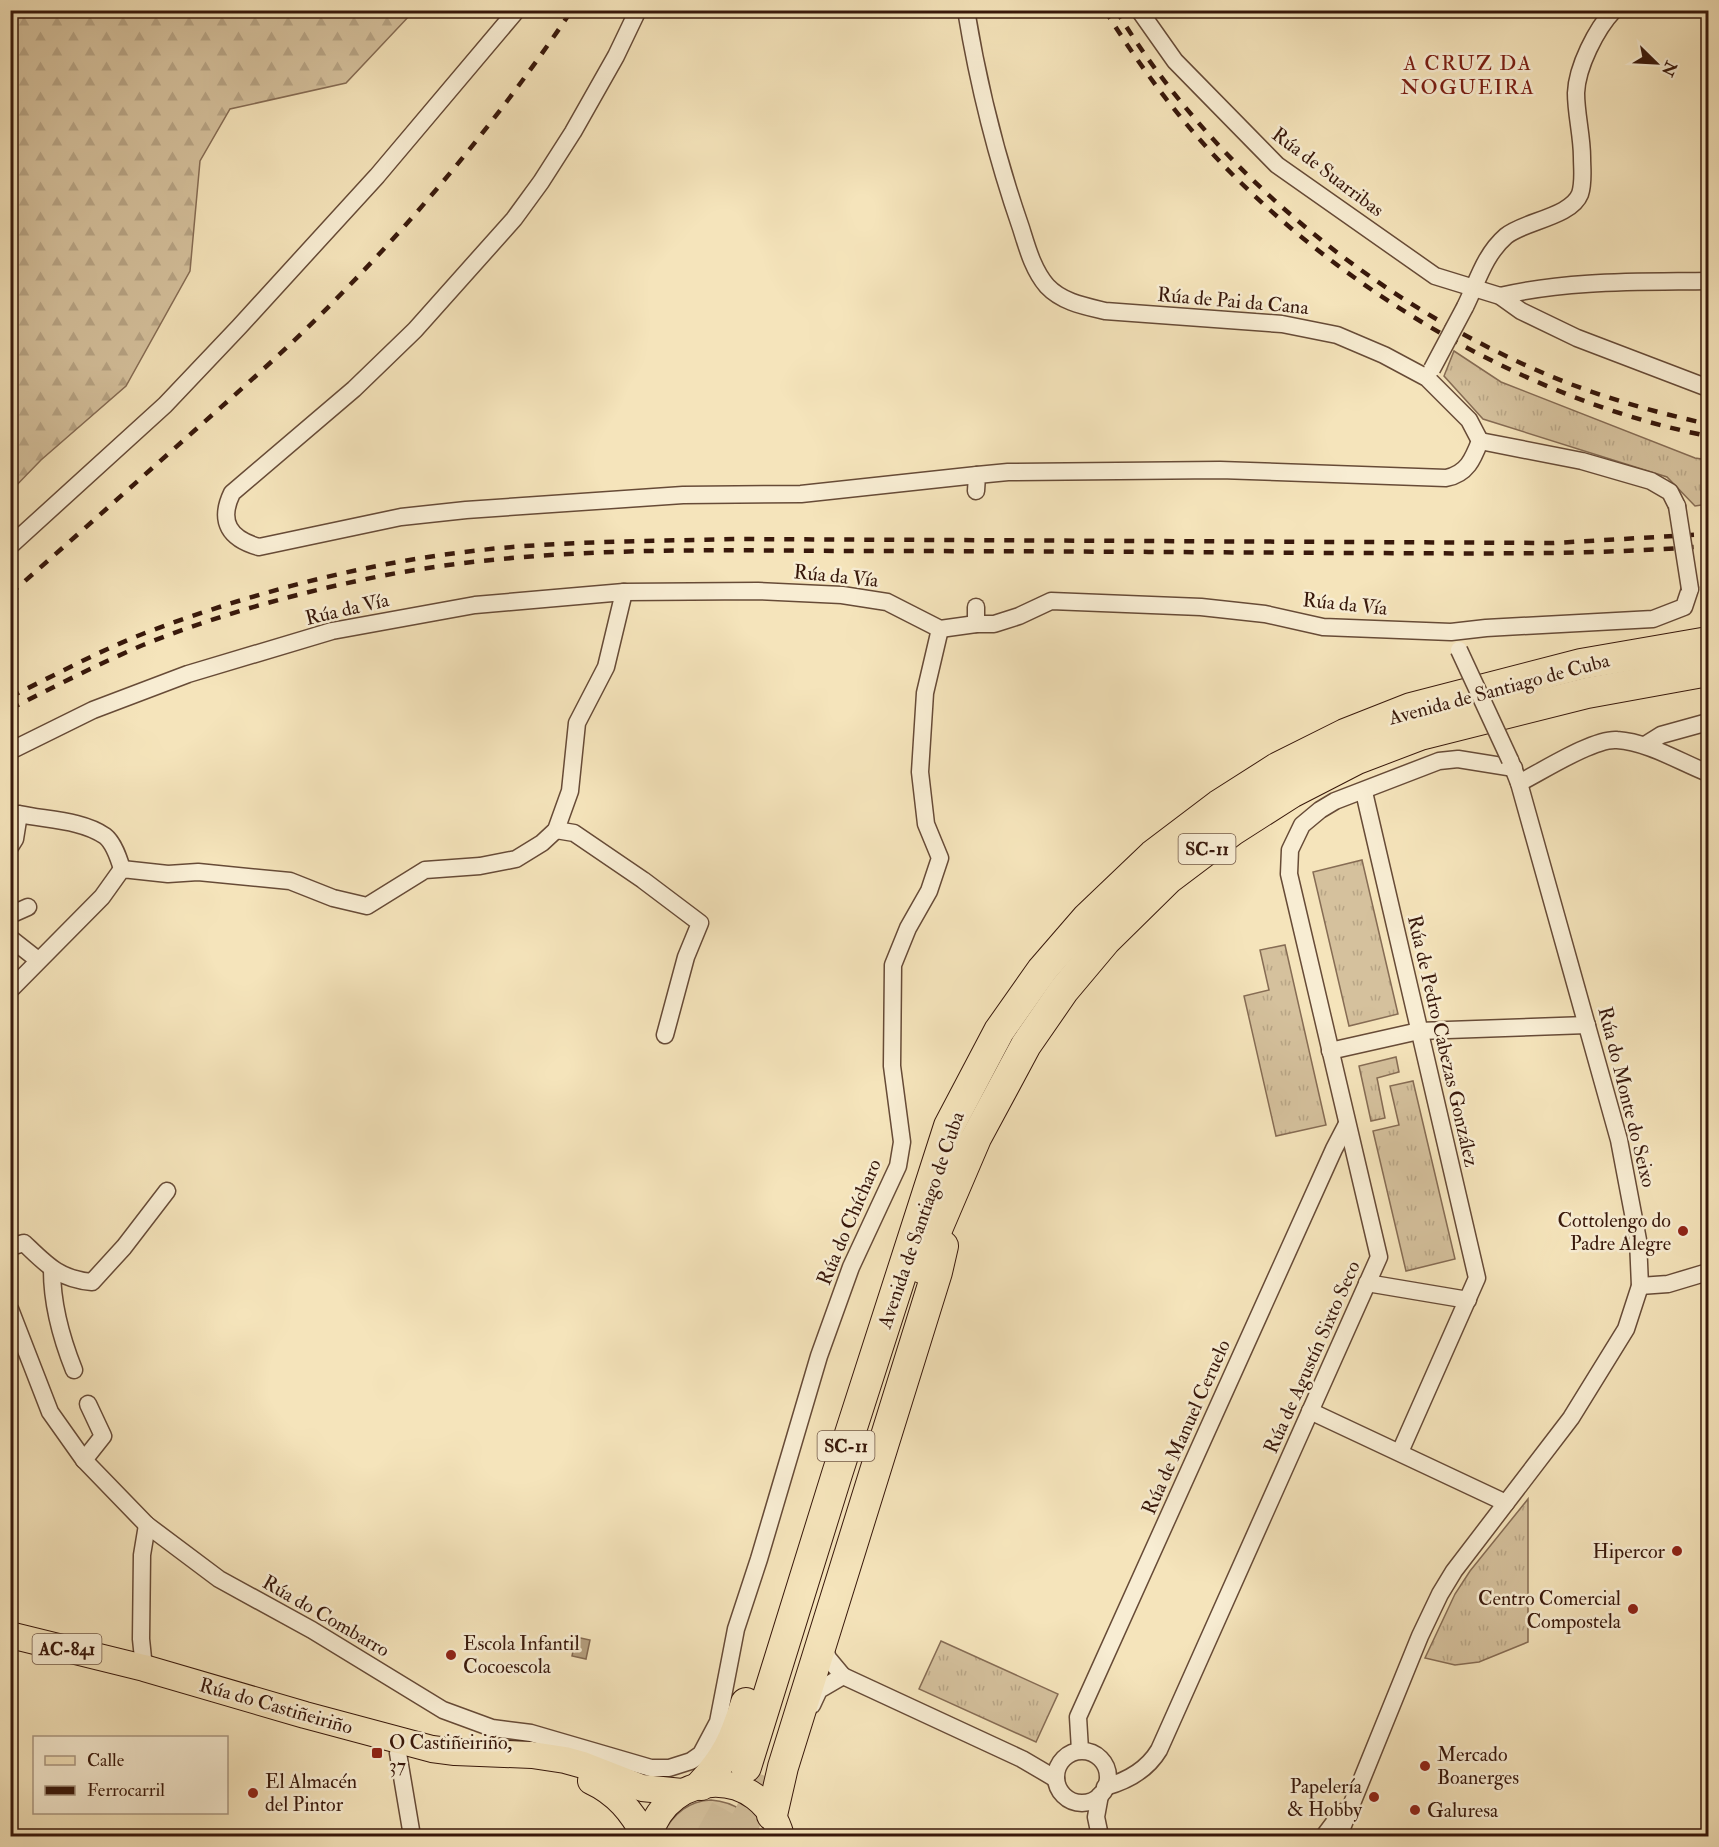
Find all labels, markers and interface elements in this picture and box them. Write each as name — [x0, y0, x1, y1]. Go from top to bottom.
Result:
north arrow — [1626, 33, 1686, 93]
district label: A CRUZ DA NOGUEIRA — [1401, 50, 1535, 101]
text: N — [1656, 57, 1681, 80]
street label: Rúa de Suarribas — [1267, 122, 1389, 222]
street label: Rúa de Pai da Cana — [1156, 282, 1311, 320]
street label: Rúa da Vía — [792, 559, 880, 593]
street label: Rúa da Vía — [303, 587, 392, 631]
street label: Rúa da Vía — [1301, 587, 1389, 621]
street label: Avenida de Santiago de Cuba — [1385, 647, 1613, 731]
road number: SC-11 — [1178, 834, 1236, 864]
street label: Rúa de Pedro Cabezas González — [1402, 913, 1484, 1170]
street label: Rúa do Monte do Seixo — [1592, 1004, 1662, 1190]
street label: Avenida de Santiago de Cuba — [872, 1108, 970, 1333]
street label: Rúa do Chícharo — [811, 1155, 887, 1289]
place label: Cottolengo do Padre Alegre — [1557, 1208, 1671, 1256]
marker: Cottolengo do Padre Alegre — [1676, 1224, 1690, 1238]
street label: Rúa de Agustín Sixto Seco — [1258, 1257, 1366, 1457]
street label: Rúa de Manuel Ceruelo — [1136, 1336, 1236, 1518]
road number: SC-11 — [818, 1431, 874, 1461]
place label: Hipercor — [1592, 1539, 1666, 1565]
marker: Hipercor — [1670, 1544, 1684, 1558]
street label: Rúa do Combarro — [258, 1569, 394, 1663]
place label: Centro Comercial Compostela — [1478, 1586, 1622, 1635]
marker: Centro Comercial Compostela — [1626, 1602, 1640, 1616]
place label: Escola Infantil Cocoescola — [463, 1631, 580, 1679]
road number: AC-841 — [32, 1634, 101, 1664]
marker: Escola Infantil Cocoescola — [444, 1648, 458, 1662]
street label: Rúa do Castiñeiriño — [196, 1672, 356, 1740]
place label: O Castiñeiriño, 37 — [389, 1730, 513, 1778]
legend — [33, 1736, 228, 1814]
place label: Mercado Boanerges — [1437, 1742, 1519, 1790]
marker: O Castiñeiriño, 37 — [370, 1746, 384, 1760]
text: Calle — [87, 1749, 125, 1772]
marker: Mercado Boanerges — [1418, 1759, 1432, 1773]
place label: El Almacén del Pintor — [265, 1769, 357, 1817]
place label: Papelería & Hobby — [1287, 1774, 1363, 1822]
text: Ferrocarril — [87, 1779, 165, 1802]
marker: El Almacén del Pintor — [246, 1786, 260, 1800]
marker: Papelería & Hobby — [1367, 1790, 1381, 1804]
place label: Galuresa — [1427, 1798, 1499, 1823]
marker: Galuresa — [1408, 1803, 1422, 1817]

